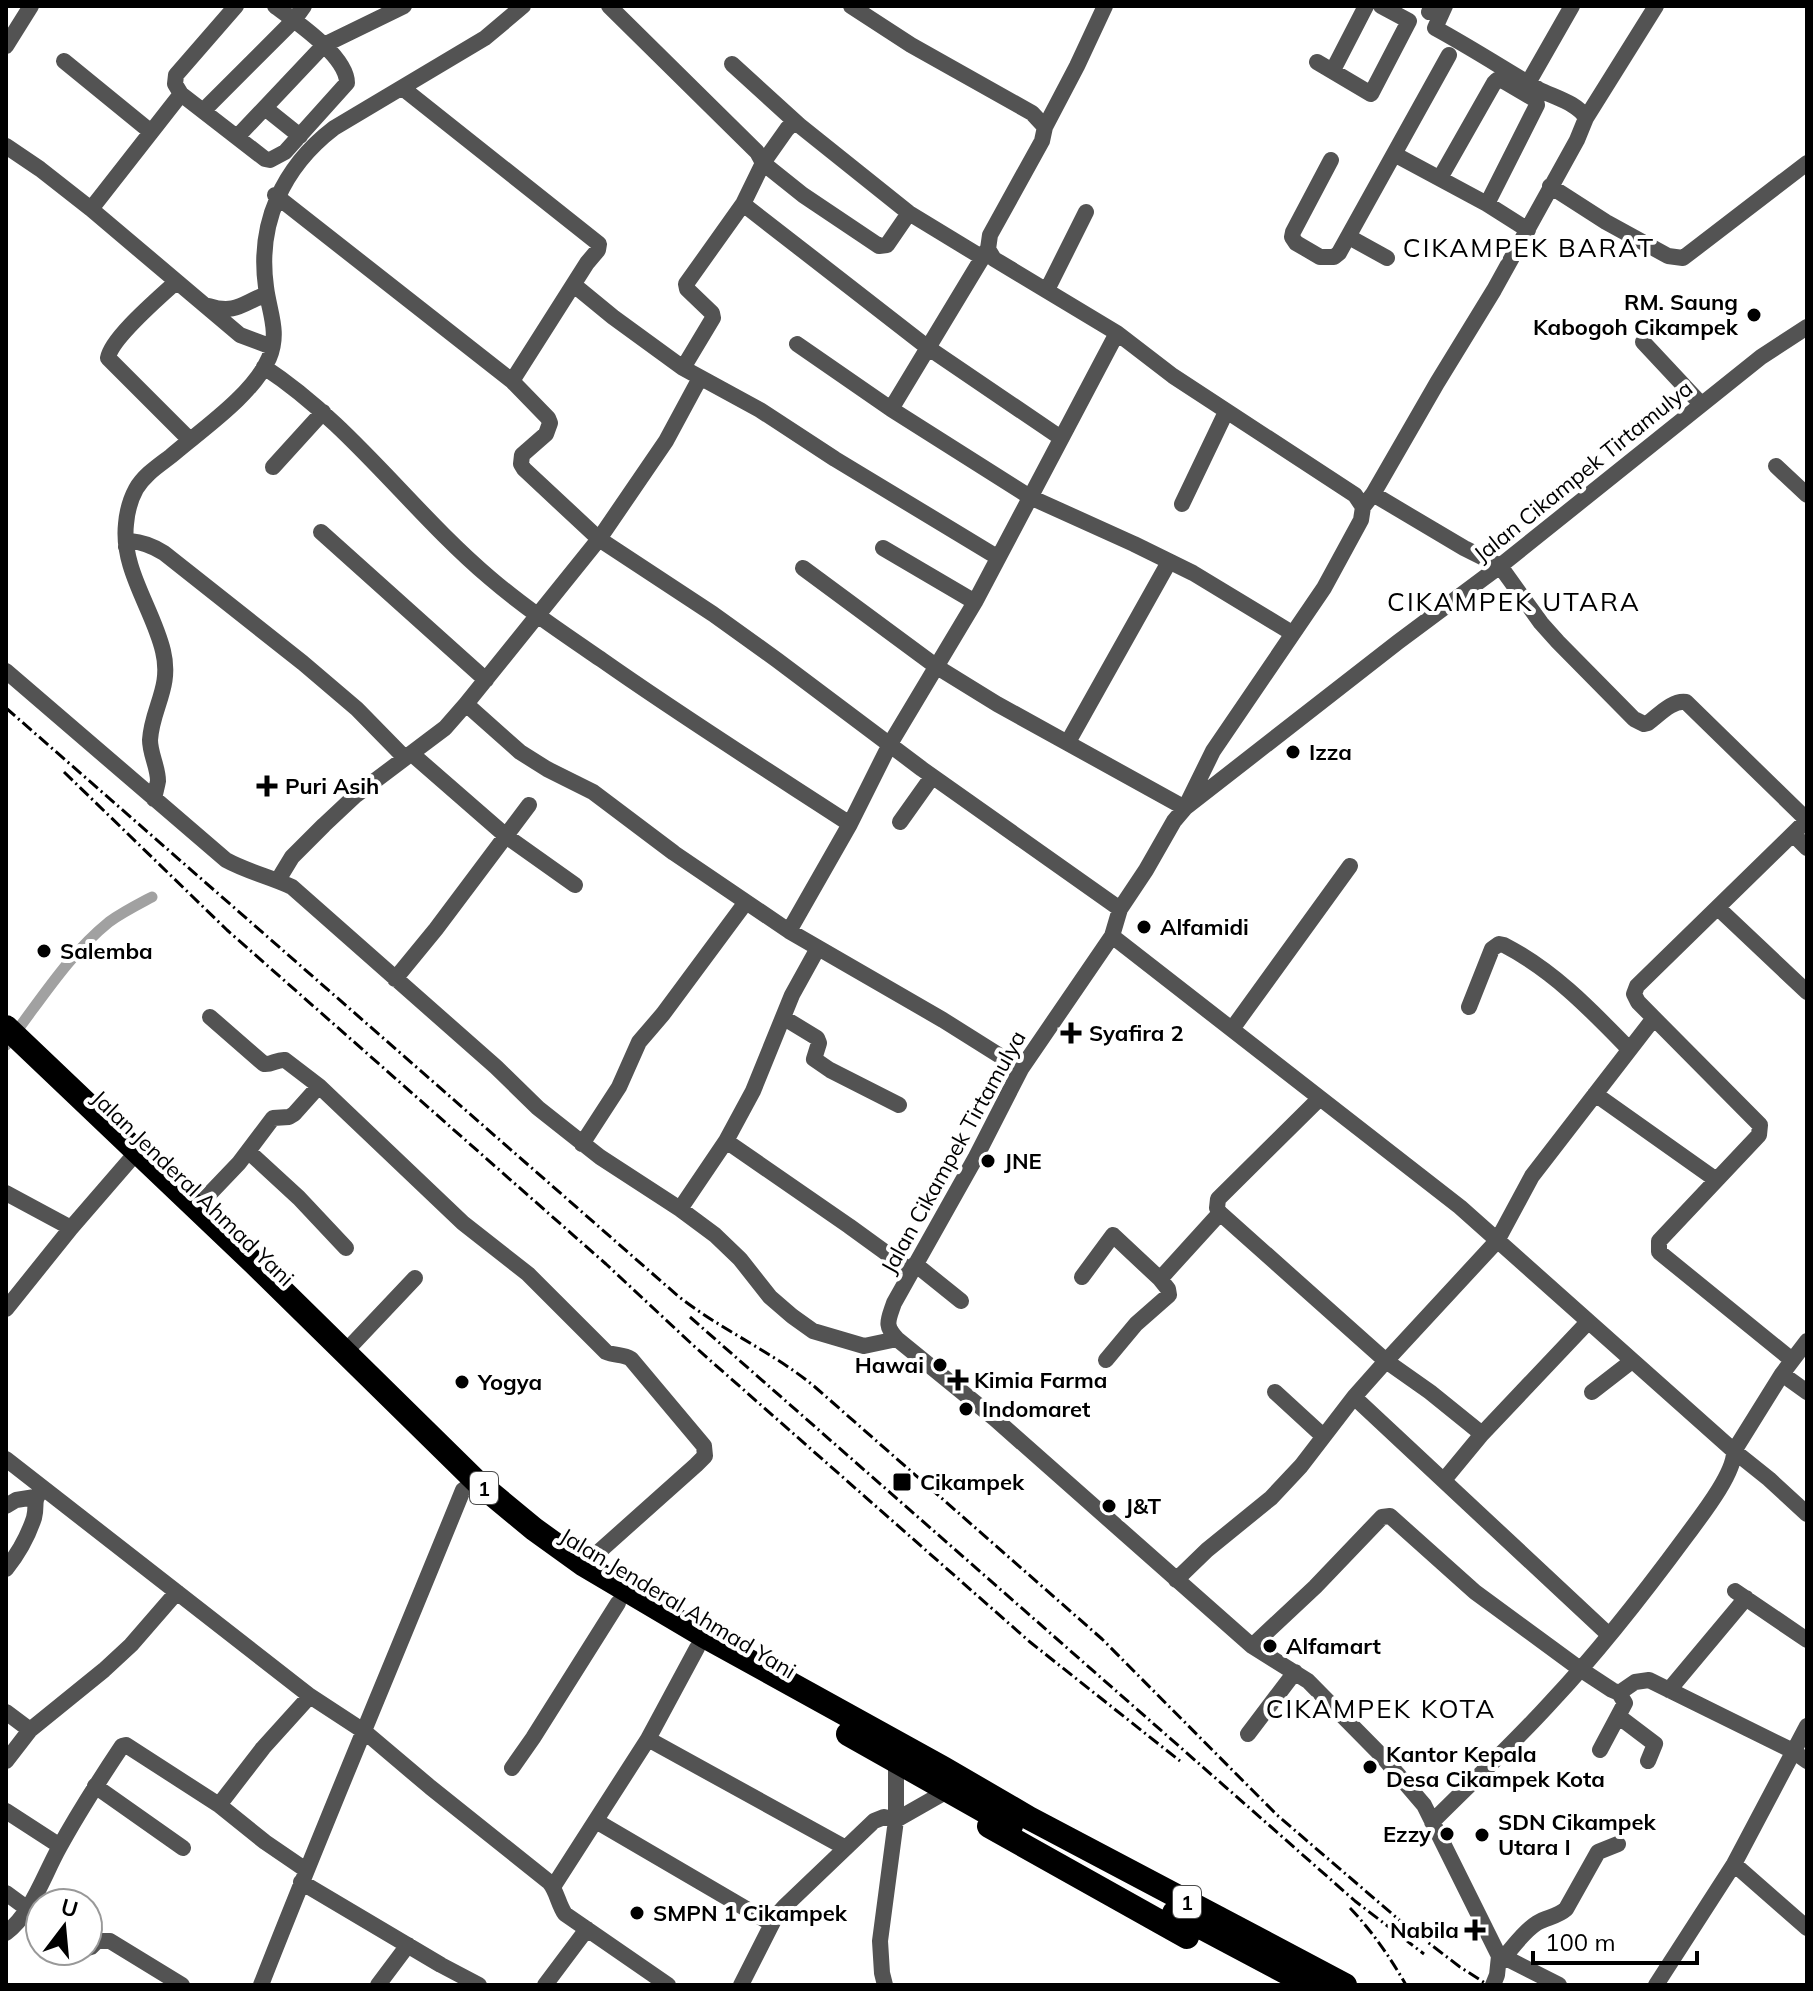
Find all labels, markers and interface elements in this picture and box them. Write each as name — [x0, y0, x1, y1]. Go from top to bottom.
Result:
district label: CIKAMPEK BARAT — [1403, 231, 1655, 264]
place label: RM. Saung Kabogoh Cikampek — [1533, 288, 1739, 341]
marker: RM. Saung Kabogoh Cikampek — [1745, 306, 1763, 324]
street label: Jalan Cikampek Tirtamulya — [1468, 374, 1698, 568]
district label: CIKAMPEK UTARA — [1387, 585, 1641, 618]
place label: Izza — [1309, 738, 1352, 766]
marker: Izza — [1284, 743, 1302, 761]
place label: Puri Asih — [285, 772, 379, 800]
marker: Puri Asih — [256, 775, 278, 797]
place label: Alfamidi — [1160, 913, 1249, 941]
marker: Alfamidi — [1135, 918, 1153, 936]
place label: Salemba — [60, 937, 153, 965]
marker: Salemba — [35, 942, 53, 960]
place label: Syafira 2 — [1089, 1019, 1184, 1047]
marker: Syafira 2 — [1060, 1022, 1082, 1044]
street label: Jalan Cikampek Tirtamulya — [874, 1026, 1032, 1278]
street label: Jalan Jenderal Ahmad Yani — [86, 1084, 300, 1292]
place label: JNE — [1004, 1147, 1042, 1175]
marker: JNE — [979, 1152, 997, 1170]
place label: Hawai — [855, 1351, 924, 1379]
marker: Hawai — [931, 1356, 949, 1374]
place label: Kimia Farma — [974, 1366, 1107, 1394]
place label: Yogya — [477, 1368, 542, 1396]
marker: Kimia Farma — [949, 1371, 967, 1389]
marker: Yogya — [453, 1373, 471, 1391]
place label: Indomaret — [982, 1395, 1090, 1423]
marker: Indomaret — [957, 1400, 975, 1418]
place label: Cikampek — [920, 1468, 1025, 1496]
marker: Cikampek — [891, 1471, 913, 1493]
road number: 1 — [470, 1472, 498, 1504]
place label: J&T — [1125, 1492, 1162, 1520]
marker: J&T — [1100, 1497, 1118, 1515]
street label: Jalan Jenderal Ahmad Yani — [555, 1521, 801, 1685]
place label: Alfamart — [1286, 1632, 1381, 1660]
marker: Alfamart — [1261, 1637, 1279, 1655]
district label: CIKAMPEK KOTA — [1266, 1692, 1496, 1725]
place label: Kantor Kepala Desa Cikampek Kota — [1386, 1740, 1605, 1793]
marker: Kantor Kepala Desa Cikampek Kota — [1361, 1758, 1379, 1776]
place label: SDN Cikampek Utara I — [1498, 1808, 1657, 1861]
place label: Ezzy — [1383, 1820, 1431, 1848]
marker: Ezzy — [1438, 1825, 1456, 1843]
marker: SDN Cikampek Utara I — [1473, 1826, 1491, 1844]
road number: 1 — [1173, 1886, 1201, 1918]
north arrow — [24, 1887, 104, 1967]
text: U — [58, 1892, 81, 1923]
place label: SMPN 1 Cikampek — [653, 1899, 848, 1927]
marker: SMPN 1 Cikampek — [628, 1904, 646, 1922]
scale bar — [1533, 1915, 1697, 1965]
place label: Nabila — [1390, 1916, 1459, 1944]
marker: Nabila — [1466, 1921, 1484, 1939]
text: 100 m — [1545, 1927, 1616, 1957]

